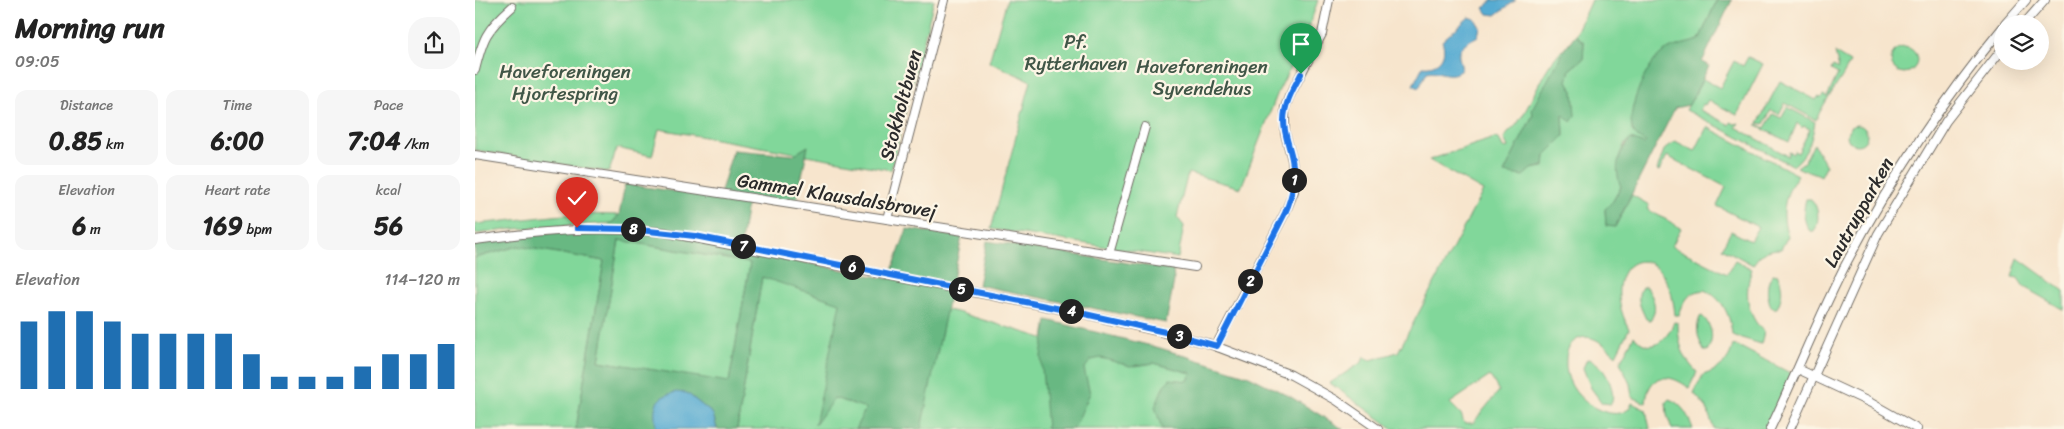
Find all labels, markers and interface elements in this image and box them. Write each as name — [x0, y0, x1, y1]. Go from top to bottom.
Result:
text: Morning run — [15, 3, 165, 52]
map controls — [1994, 15, 2049, 70]
button: layers — [1994, 15, 2049, 70]
button: share — [408, 17, 460, 69]
pin — [1280, 23, 1322, 74]
park label: Pf. Rytterhaven — [1025, 25, 1127, 80]
icon: arrive — [1287, 30, 1315, 58]
street label: Stokholtbuen — [870, 46, 931, 164]
text: 09:05 — [15, 47, 60, 76]
park label: Haveforeningen Syvendehus — [1136, 50, 1268, 105]
park label: Haveforeningen Hjortespring — [499, 55, 631, 110]
text: Distance — [60, 93, 113, 118]
text: Time — [223, 93, 252, 118]
text: Pace — [374, 93, 403, 118]
text: 0.85 — [49, 118, 102, 163]
text: 6:00 — [211, 118, 264, 163]
text: 7:04 — [347, 118, 401, 163]
text: km — [102, 132, 124, 157]
text: /km — [401, 132, 430, 157]
street label: Lautrupparken — [1814, 151, 1903, 274]
street label: Gammel Klausdalsbrovej — [735, 163, 940, 228]
pin: 1 — [1281, 168, 1307, 192]
text: 1 — [1291, 168, 1298, 193]
pin — [556, 177, 598, 228]
text: Elevation — [58, 178, 115, 203]
text: Heart rate — [205, 178, 270, 203]
text: kcal — [376, 178, 401, 203]
icon: check — [563, 184, 591, 212]
text: 6 — [72, 203, 86, 248]
text: 169 — [203, 203, 243, 248]
text: 56 — [374, 203, 403, 248]
pin: 8 — [621, 216, 645, 242]
text: m — [86, 217, 101, 242]
text: bpm — [243, 217, 272, 242]
text: 8 — [629, 217, 638, 242]
pin: 7 — [731, 234, 755, 258]
text: 7 — [740, 234, 748, 259]
pin: 6 — [839, 254, 865, 280]
text: 6 — [849, 255, 856, 280]
text: Elevation — [15, 265, 80, 294]
text: 114–120 m — [385, 265, 460, 294]
pin: 2 — [1237, 268, 1263, 294]
text: 2 — [1246, 269, 1255, 294]
pin: 5 — [949, 276, 973, 302]
text: 5 — [957, 277, 966, 302]
pin: 4 — [1059, 298, 1083, 324]
text: 4 — [1067, 299, 1076, 324]
pin: 3 — [1167, 324, 1191, 348]
text: 3 — [1176, 324, 1183, 349]

